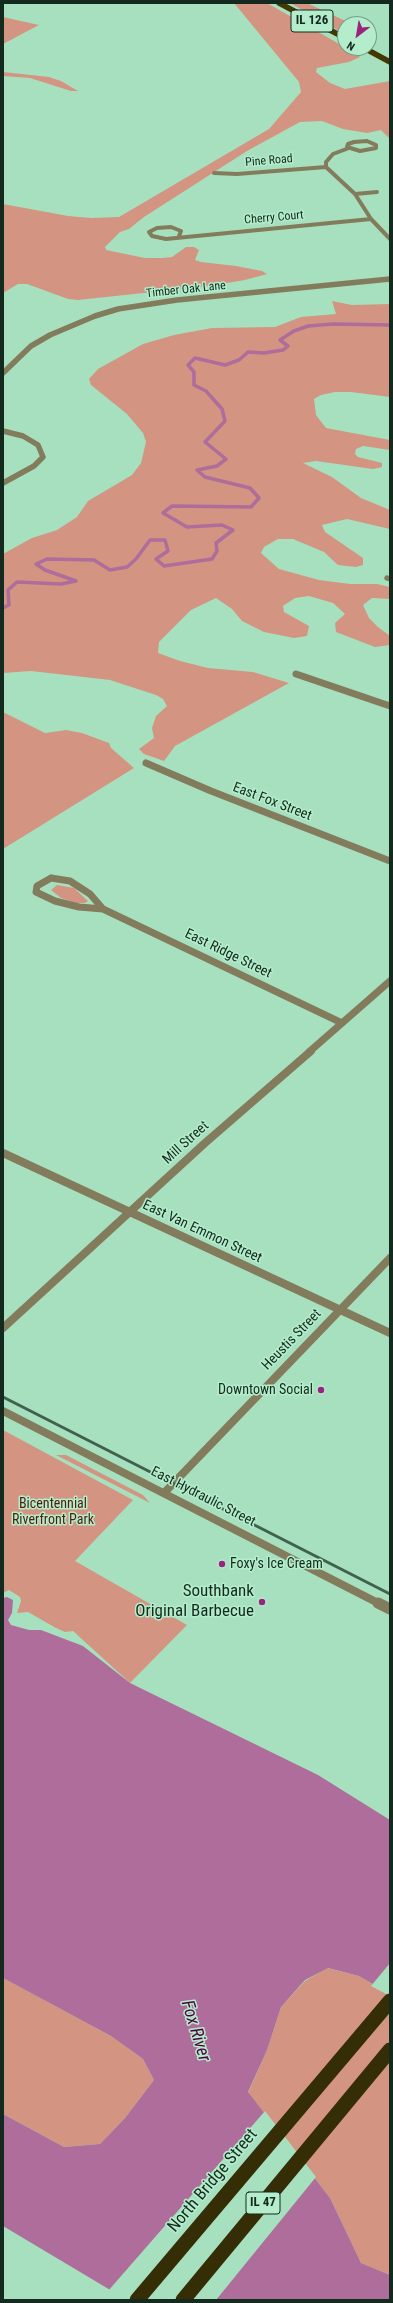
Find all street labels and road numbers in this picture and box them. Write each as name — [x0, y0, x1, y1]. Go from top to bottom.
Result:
road number: IL 126 — [291, 10, 333, 32]
street label: Pine Road — [245, 152, 293, 170]
street label: Cherry Court — [244, 208, 304, 228]
street label: Timber Oak Lane — [145, 279, 227, 301]
street label: East Fox Street — [230, 779, 314, 825]
street label: East Ridge Street — [182, 926, 274, 982]
street label: Mill Street — [159, 1118, 213, 1168]
street label: East Van Emmon Street — [140, 1197, 264, 1267]
street label: Heustis Street — [259, 1306, 325, 1374]
street label: East Hydraulic Street — [148, 1463, 258, 1531]
street label: North Bridge Street — [164, 2125, 262, 2237]
road number: IL 47 — [246, 2192, 280, 2214]

